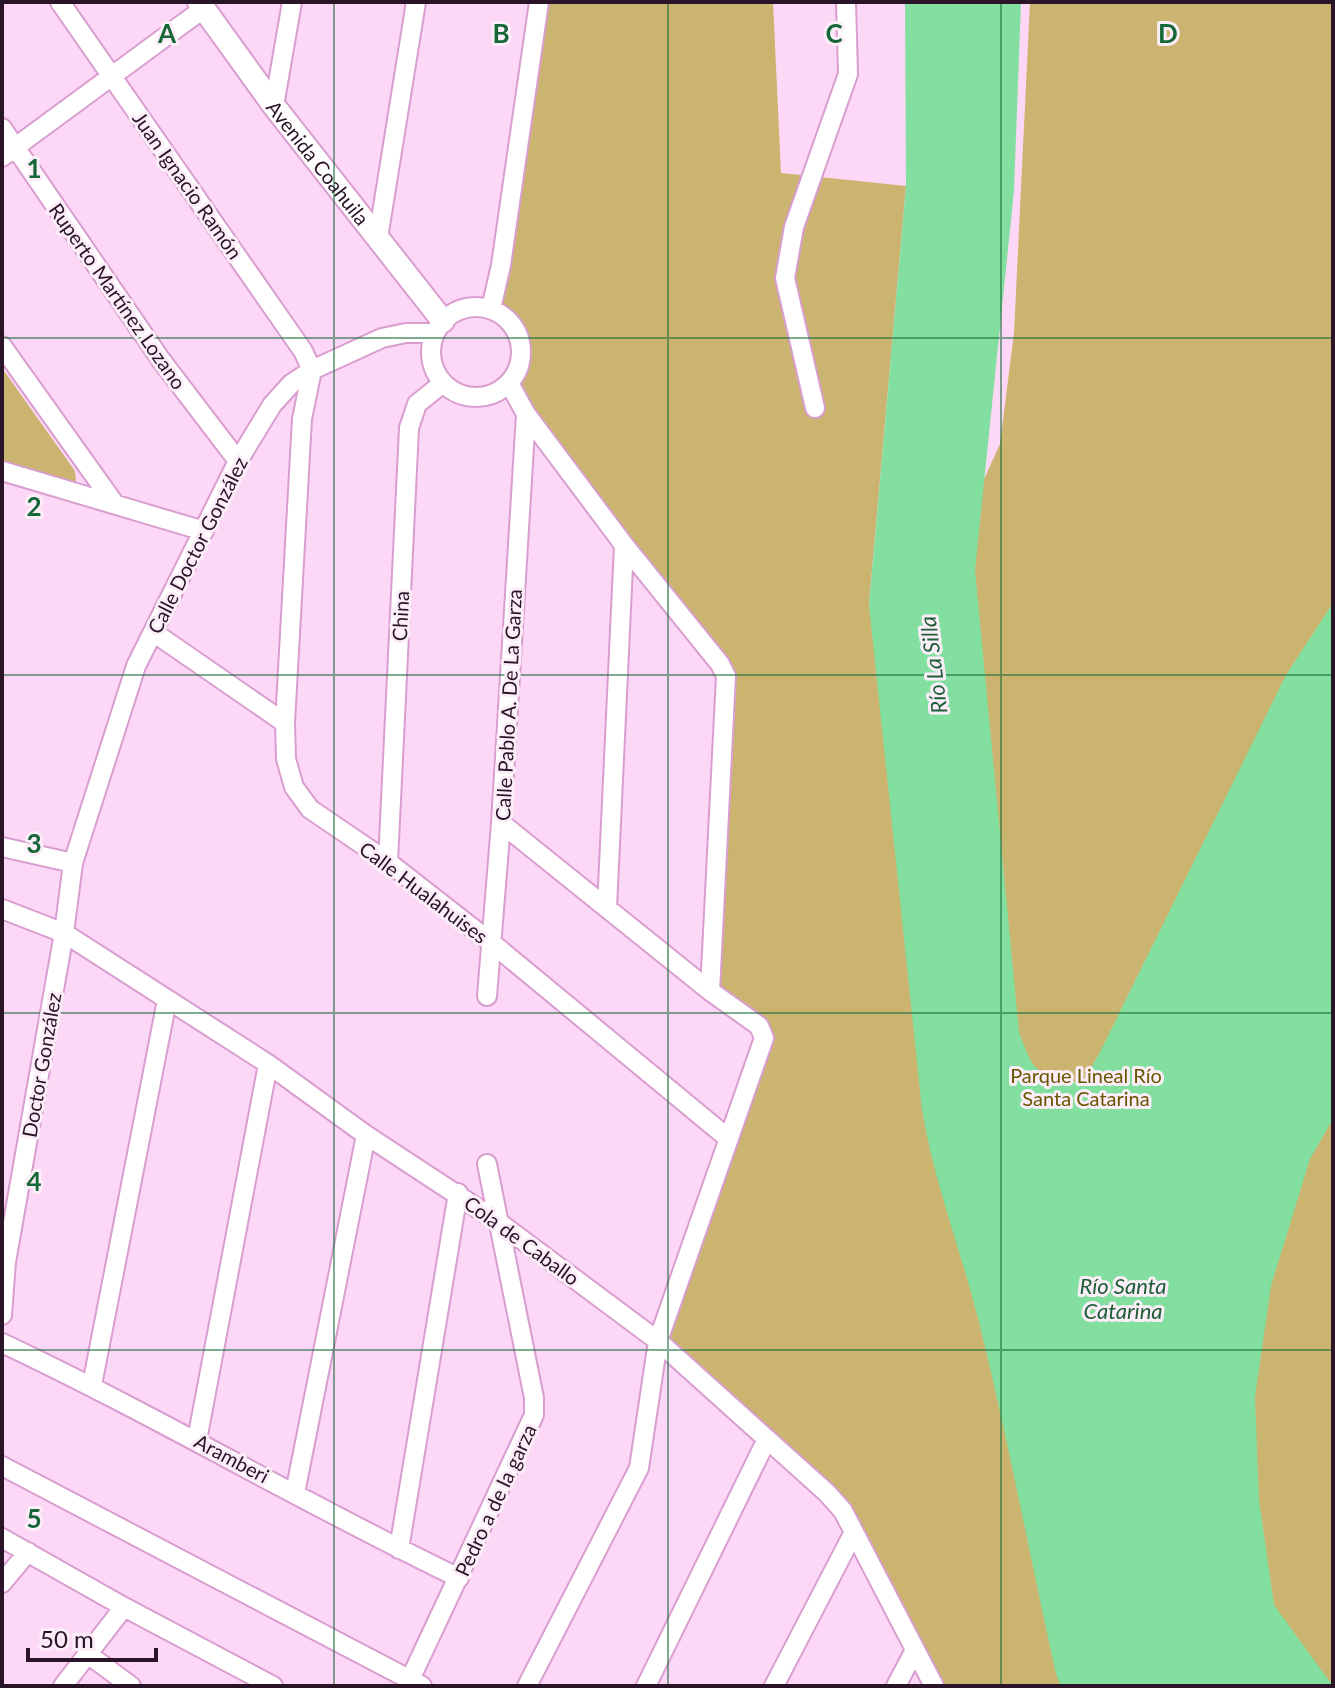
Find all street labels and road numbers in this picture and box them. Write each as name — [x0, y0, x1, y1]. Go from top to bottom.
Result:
street label: Avenida Coahuila — [262, 95, 375, 230]
street label: Juan Ignacio Ramón — [128, 107, 248, 263]
street label: Ruperto Martínez Lozano — [45, 198, 191, 394]
street label: Calle Doctor González — [142, 453, 252, 637]
street label: Calle Pablo A. De La Garza — [490, 589, 526, 821]
street label: China — [387, 590, 413, 642]
street label: Calle Hualahuises — [355, 836, 493, 948]
street label: Doctor González — [16, 991, 66, 1139]
street label: Cola de Caballo — [460, 1190, 584, 1290]
street label: Pedro a de la garza — [449, 1420, 541, 1580]
street label: Aramberi — [191, 1428, 273, 1488]

